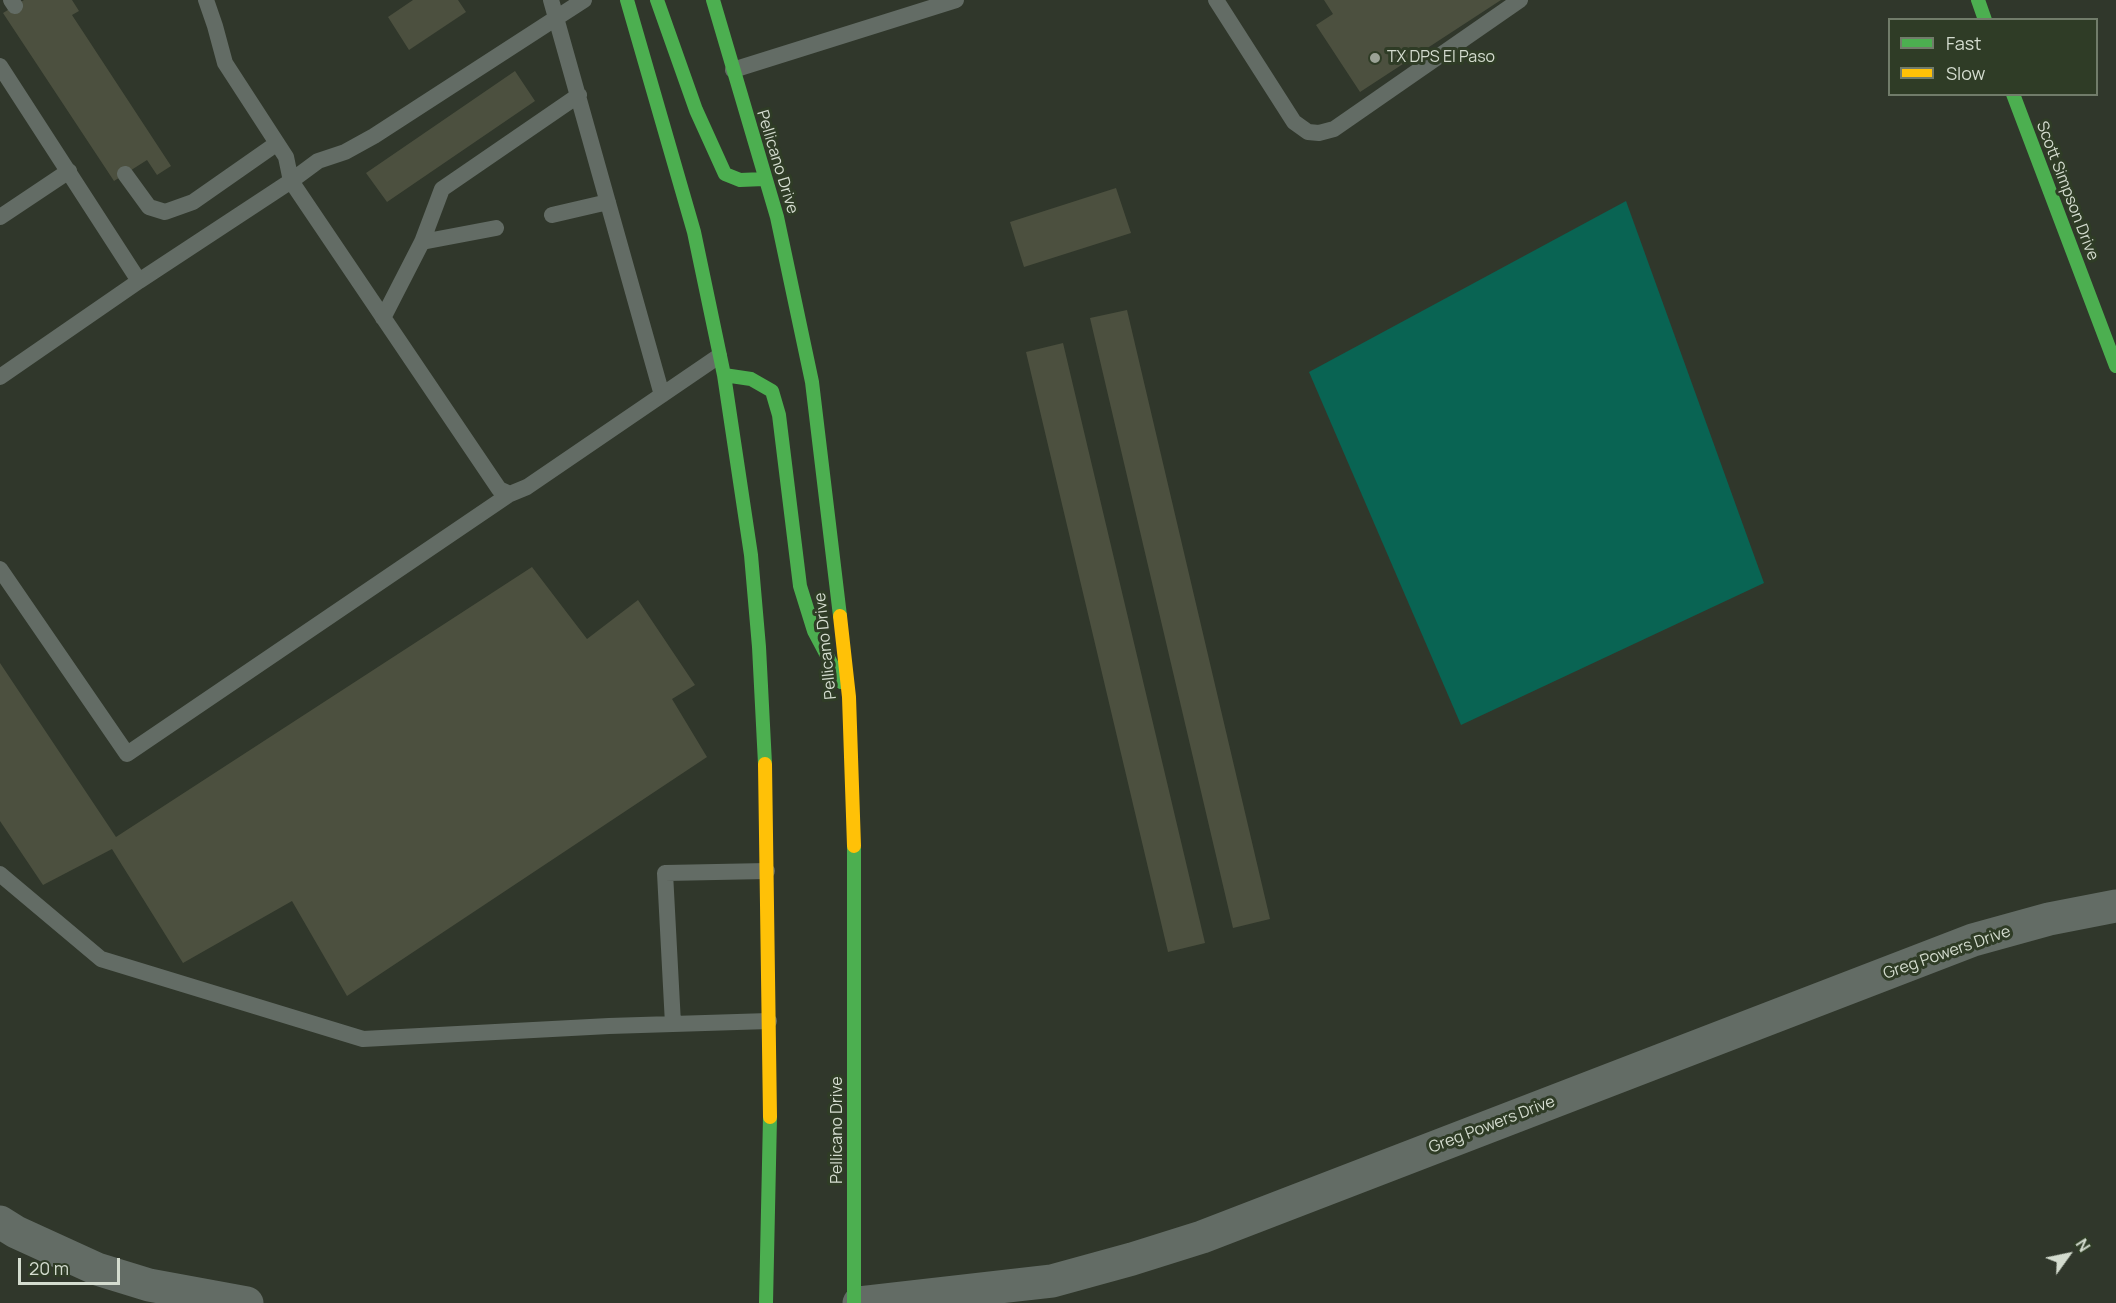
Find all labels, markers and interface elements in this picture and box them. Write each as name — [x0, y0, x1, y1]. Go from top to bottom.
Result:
legend — [1888, 18, 2098, 96]
text: Fast — [1946, 31, 1981, 55]
place label: TX DPS El Paso — [1387, 48, 1495, 68]
marker: TX DPS El Paso — [1368, 51, 1382, 65]
text: Slow — [1946, 61, 1985, 85]
street label: Pellicano Drive — [752, 108, 802, 216]
street label: Scott Simpson Drive — [2032, 119, 2102, 263]
street label: Pellicano Drive — [811, 592, 841, 700]
street label: Greg Powers Drive — [1881, 922, 2013, 984]
street label: Pellicano Drive — [828, 1076, 848, 1184]
street label: Greg Powers Drive — [1426, 1092, 1558, 1158]
north arrow — [2038, 1225, 2098, 1285]
text: N — [2071, 1234, 2095, 1256]
scale bar — [21, 1246, 123, 1284]
text: 20 m — [29, 1256, 69, 1280]

